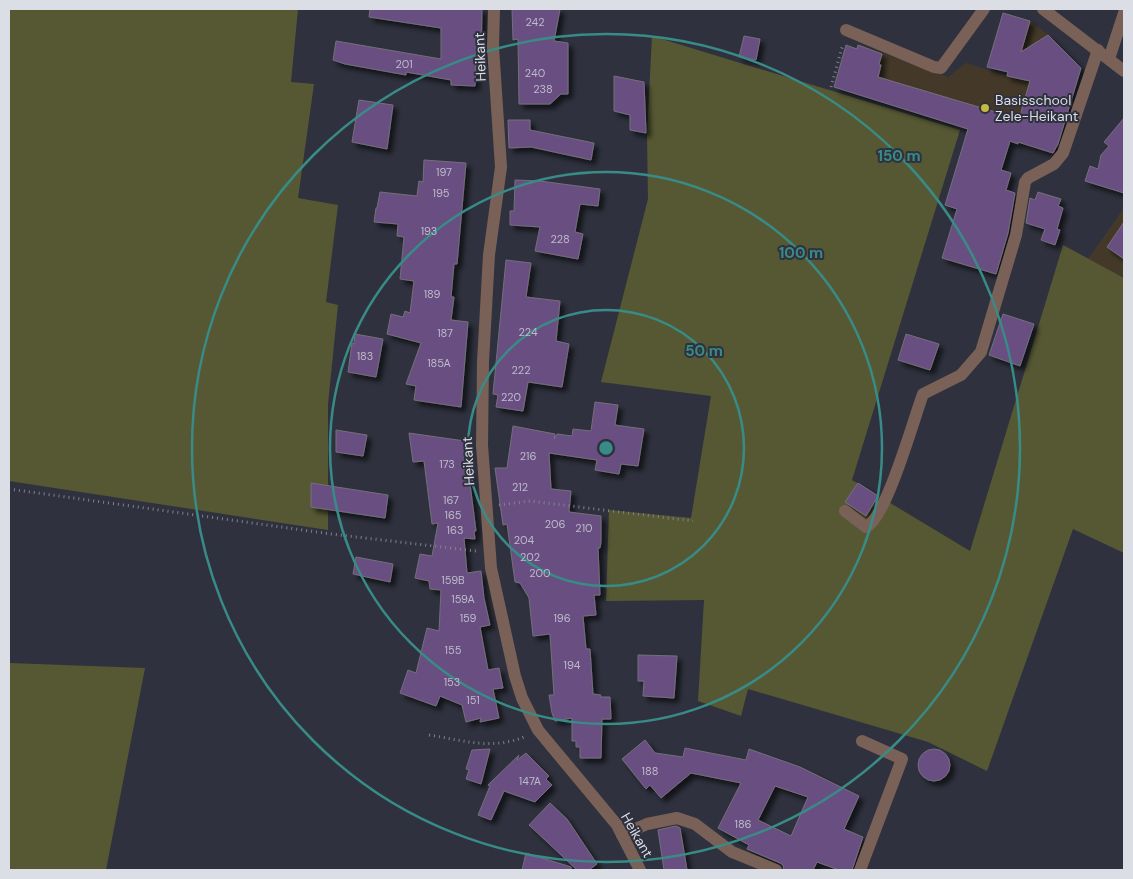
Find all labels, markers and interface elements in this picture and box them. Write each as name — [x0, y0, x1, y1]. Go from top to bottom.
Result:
house number: 242 — [525, 15, 545, 29]
street label: Heikant — [470, 32, 490, 82]
house number: 201 — [395, 57, 413, 71]
house number: 240 — [525, 66, 545, 80]
house number: 238 — [533, 82, 553, 96]
place label: Basisschool Zele-Heikant — [995, 91, 1078, 125]
marker: Basisschool Zele-Heikant — [979, 102, 991, 114]
text: 150 m — [878, 146, 921, 166]
house number: 197 — [436, 165, 452, 179]
house number: 195 — [432, 186, 450, 200]
house number: 193 — [421, 224, 437, 238]
house number: 228 — [550, 232, 570, 246]
text: 100 m — [779, 243, 823, 263]
house number: 189 — [424, 287, 440, 301]
house number: 224 — [518, 325, 538, 339]
house number: 187 — [437, 326, 453, 340]
text: 50 m — [685, 341, 723, 361]
house number: 183 — [357, 349, 373, 363]
house number: 185A — [427, 356, 451, 370]
house number: 222 — [511, 363, 531, 377]
house number: 220 — [501, 390, 521, 404]
street label: Heikant — [458, 436, 478, 486]
centre of rings — [597, 439, 615, 457]
house number: 216 — [520, 449, 536, 463]
house number: 173 — [439, 457, 455, 471]
house number: 212 — [512, 480, 528, 494]
house number: 167 — [443, 493, 459, 507]
house number: 165 — [445, 508, 462, 522]
house number: 206 — [545, 517, 565, 531]
house number: 210 — [575, 521, 593, 535]
house number: 163 — [447, 523, 463, 537]
house number: 204 — [514, 533, 535, 547]
house number: 202 — [520, 550, 540, 564]
house number: 200 — [529, 566, 551, 580]
house number: 159B — [441, 573, 465, 587]
house number: 159A — [451, 592, 475, 606]
house number: 159 — [460, 611, 476, 625]
house number: 196 — [553, 611, 571, 625]
house number: 155 — [445, 643, 462, 657]
house number: 194 — [563, 658, 581, 672]
house number: 153 — [444, 675, 460, 689]
house number: 151 — [466, 693, 480, 707]
house number: 188 — [642, 764, 658, 778]
house number: 147A — [519, 774, 541, 788]
street label: Heikant — [617, 809, 657, 861]
house number: 186 — [734, 817, 752, 831]

